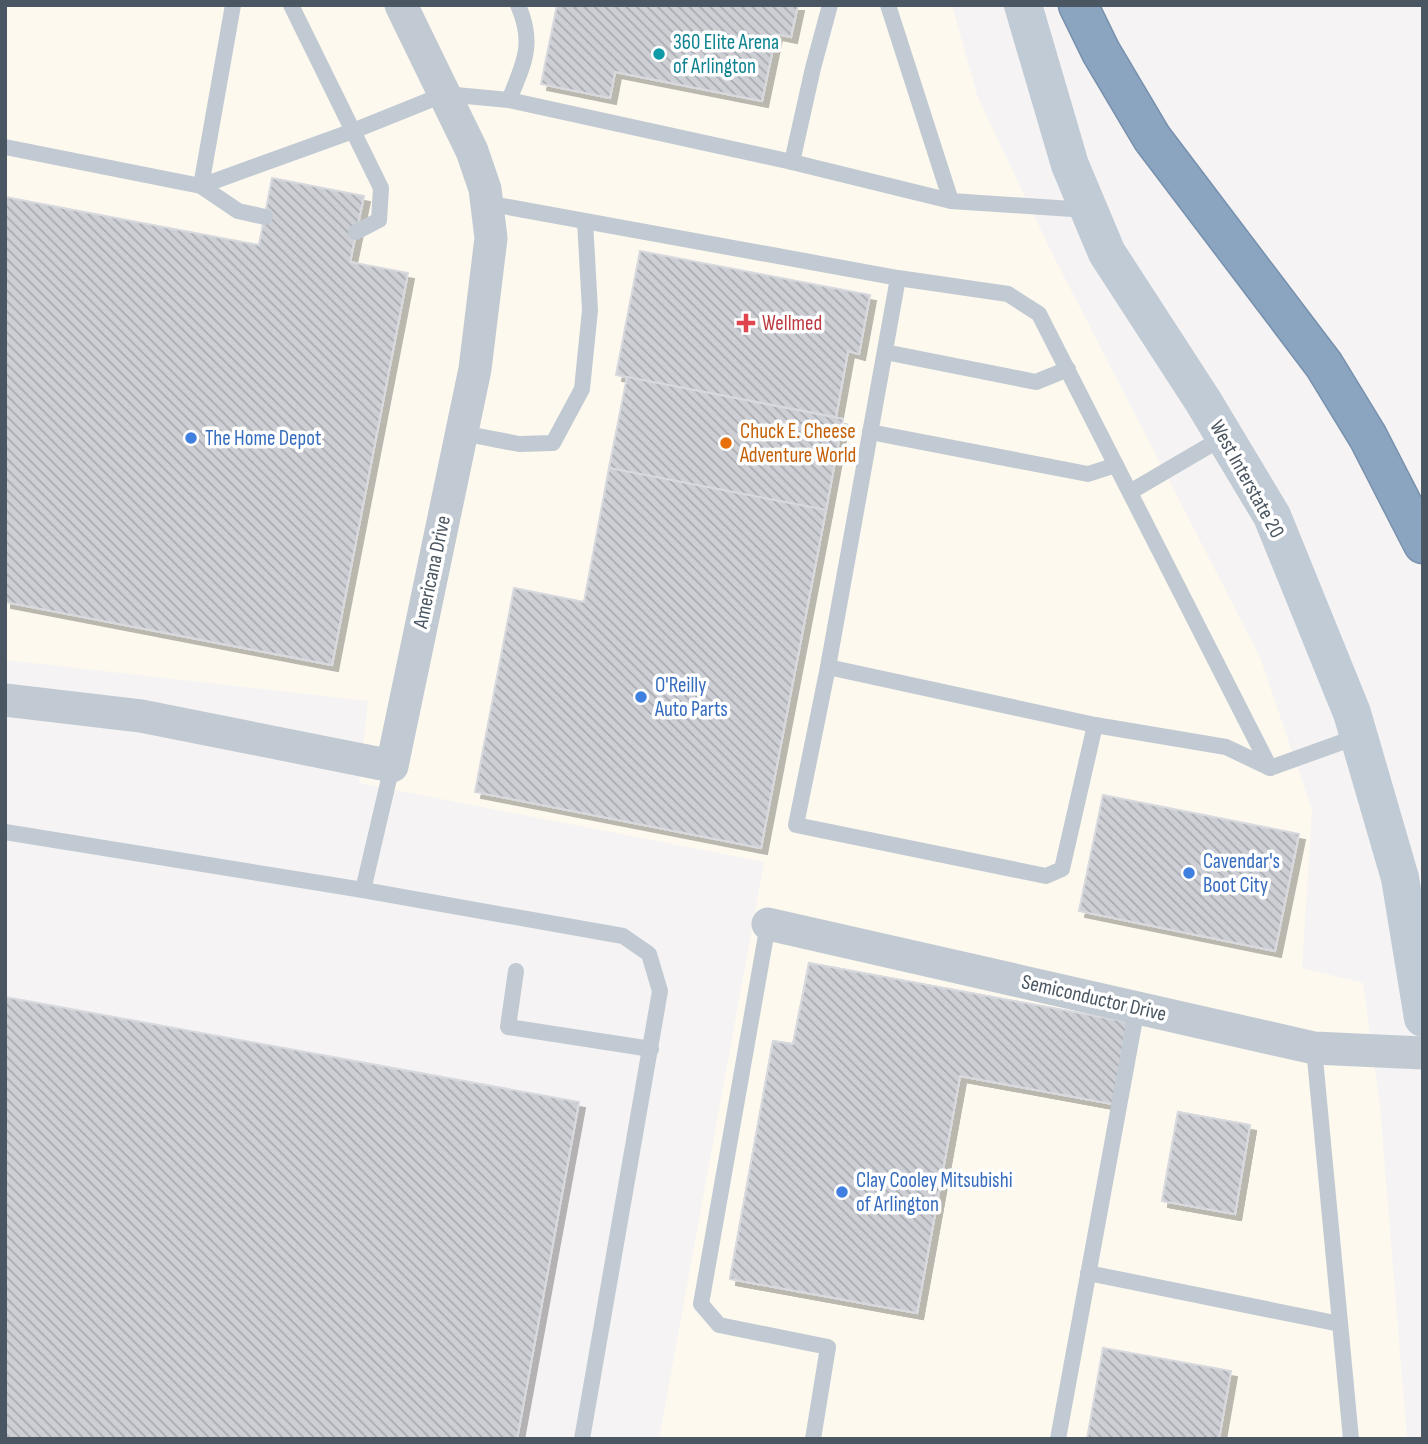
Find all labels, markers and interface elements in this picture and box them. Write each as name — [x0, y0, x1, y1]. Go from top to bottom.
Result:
place label: 360 Elite Arena of Arlington — [673, 30, 779, 79]
marker: 360 Elite Arena of Arlington — [651, 46, 667, 62]
place label: Wellmed — [762, 311, 822, 336]
marker: Wellmed — [736, 313, 756, 333]
street label: West Interstate 20 — [1204, 416, 1290, 542]
place label: Chuck E. Cheese Adventure World — [739, 419, 856, 468]
place label: The Home Depot — [205, 426, 321, 451]
marker: The Home Depot — [183, 430, 199, 446]
marker: Chuck E. Cheese Adventure World — [718, 435, 734, 451]
street label: Americana Drive — [408, 513, 456, 632]
place label: O'Reilly Auto Parts — [654, 673, 728, 722]
marker: O'Reilly Auto Parts — [633, 689, 649, 705]
place label: Cavendar's Boot City — [1203, 849, 1280, 898]
marker: Cavendar's Boot City — [1181, 865, 1197, 881]
street label: Semiconductor Drive — [1019, 969, 1169, 1027]
place label: Clay Cooley Mitsubishi of Arlington — [856, 1168, 1013, 1217]
marker: Clay Cooley Mitsubishi of Arlington — [834, 1184, 850, 1200]

